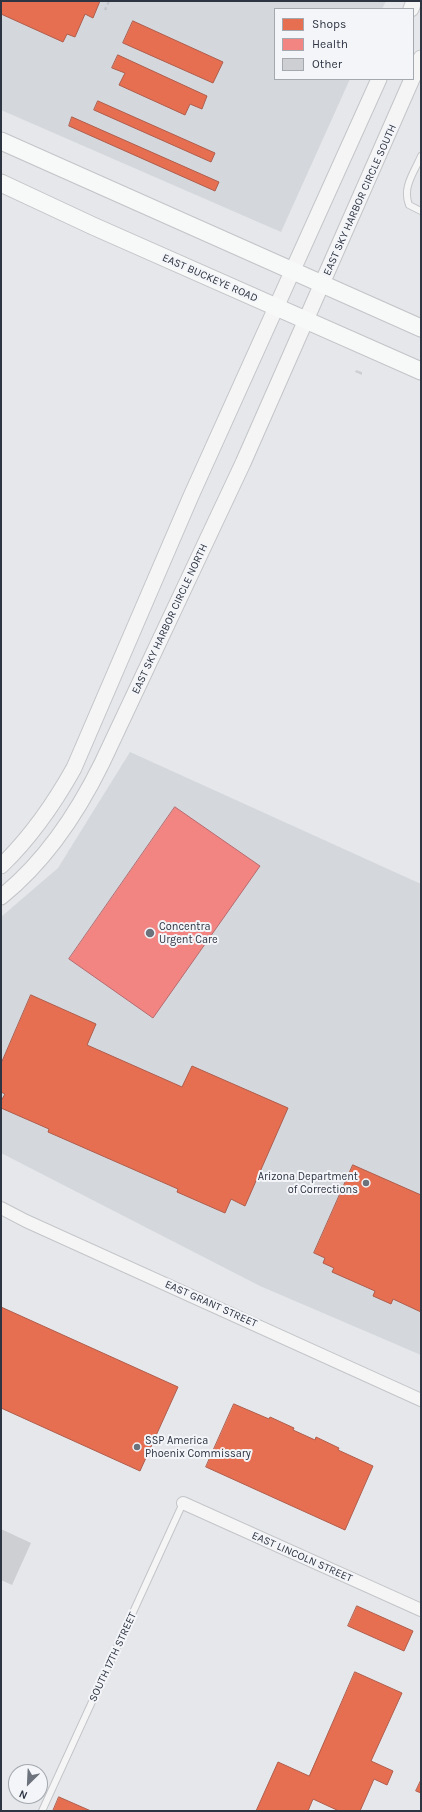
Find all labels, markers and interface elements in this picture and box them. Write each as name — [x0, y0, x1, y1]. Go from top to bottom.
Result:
legend — [274, 8, 414, 80]
text: Shops — [312, 17, 346, 31]
text: Health — [312, 37, 348, 51]
text: Other — [312, 57, 342, 71]
street label: EAST SKY HARBOR CIRCLE SOUTH — [321, 122, 399, 278]
street label: EAST BUCKEYE ROAD — [160, 251, 260, 305]
street label: EAST SKY HARBOR CIRCLE NORTH — [129, 542, 211, 696]
place label: Concentra Urgent Care — [159, 920, 218, 946]
marker: Concentra Urgent Care — [144, 927, 156, 939]
place label: Arizona Department of Corrections — [258, 1170, 358, 1196]
marker: Arizona Department of Corrections — [361, 1178, 371, 1188]
street label: EAST GRANT STREET — [163, 1278, 259, 1330]
place label: SSP America Phoenix Commissary — [145, 1434, 251, 1460]
marker: SSP America Phoenix Commissary — [132, 1442, 142, 1452]
street label: EAST LINCOLN STREET — [250, 1529, 354, 1585]
street label: SOUTH 17TH STREET — [86, 1610, 140, 1704]
north arrow — [8, 1764, 48, 1804]
text: N — [17, 1787, 30, 1802]

